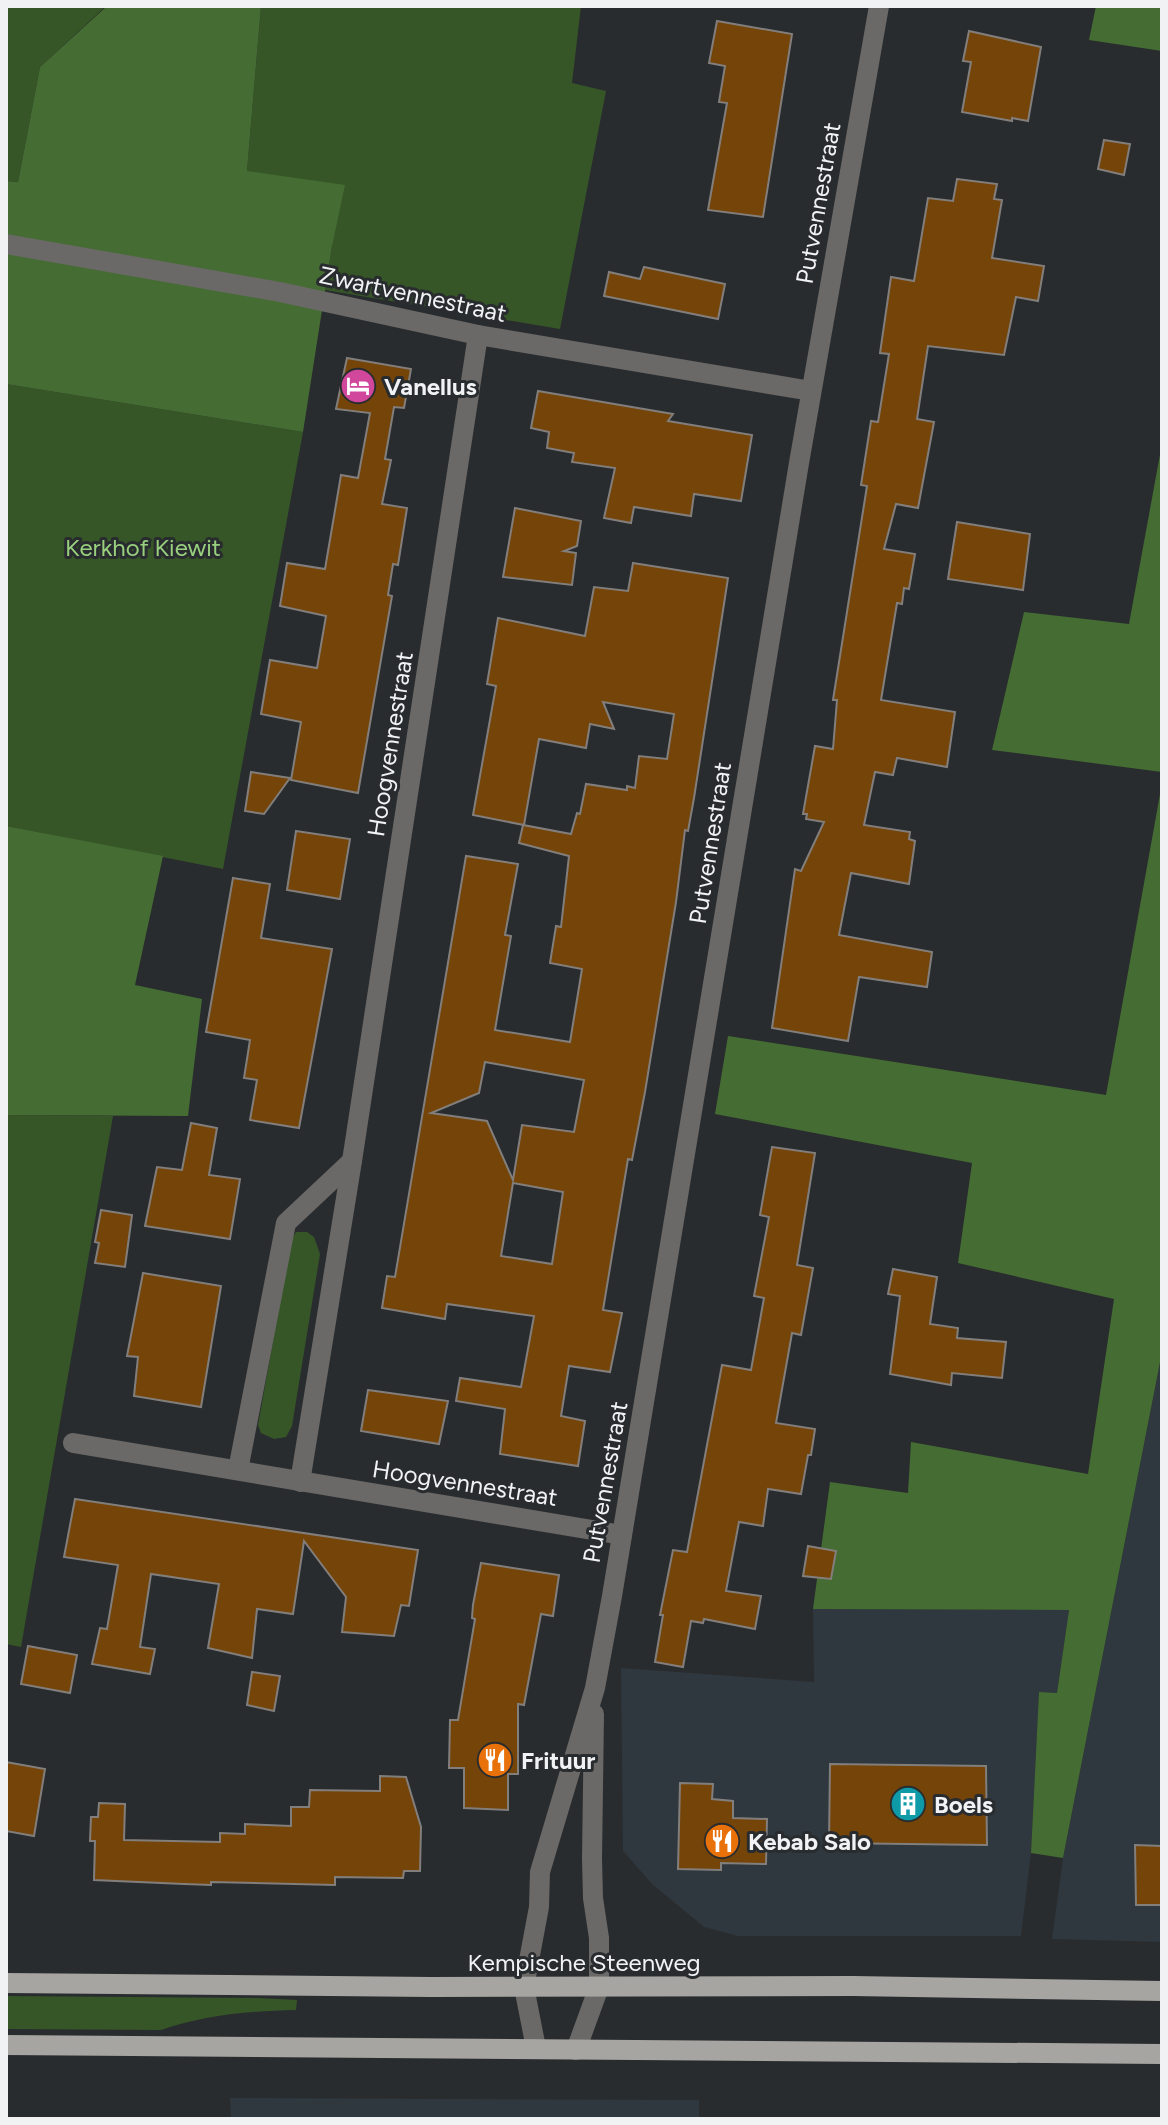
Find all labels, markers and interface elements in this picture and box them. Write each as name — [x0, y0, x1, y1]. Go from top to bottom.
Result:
street label: Putvennestraat — [790, 120, 846, 286]
street label: Zwartvennestraat — [317, 260, 509, 328]
hotel icon: Vanellus — [339, 367, 377, 405]
place label: Vanellus — [384, 372, 477, 401]
park label: Kerkhof Kiewit — [65, 533, 221, 562]
street label: Hoogvennestraat — [361, 649, 419, 839]
street label: Putvennestraat — [683, 760, 737, 926]
street label: Putvennestraat — [577, 1399, 633, 1565]
street label: Hoogvennestraat — [370, 1454, 560, 1512]
restaurant icon: Frituur — [476, 1741, 514, 1779]
place label: Frituur — [521, 1746, 595, 1775]
building icon: Boels — [889, 1785, 927, 1823]
place label: Boels — [934, 1790, 993, 1819]
restaurant icon: Kebab Salo — [703, 1822, 741, 1860]
place label: Kebab Salo — [748, 1827, 871, 1856]
street label: Kempische Steenweg — [467, 1948, 701, 1977]

